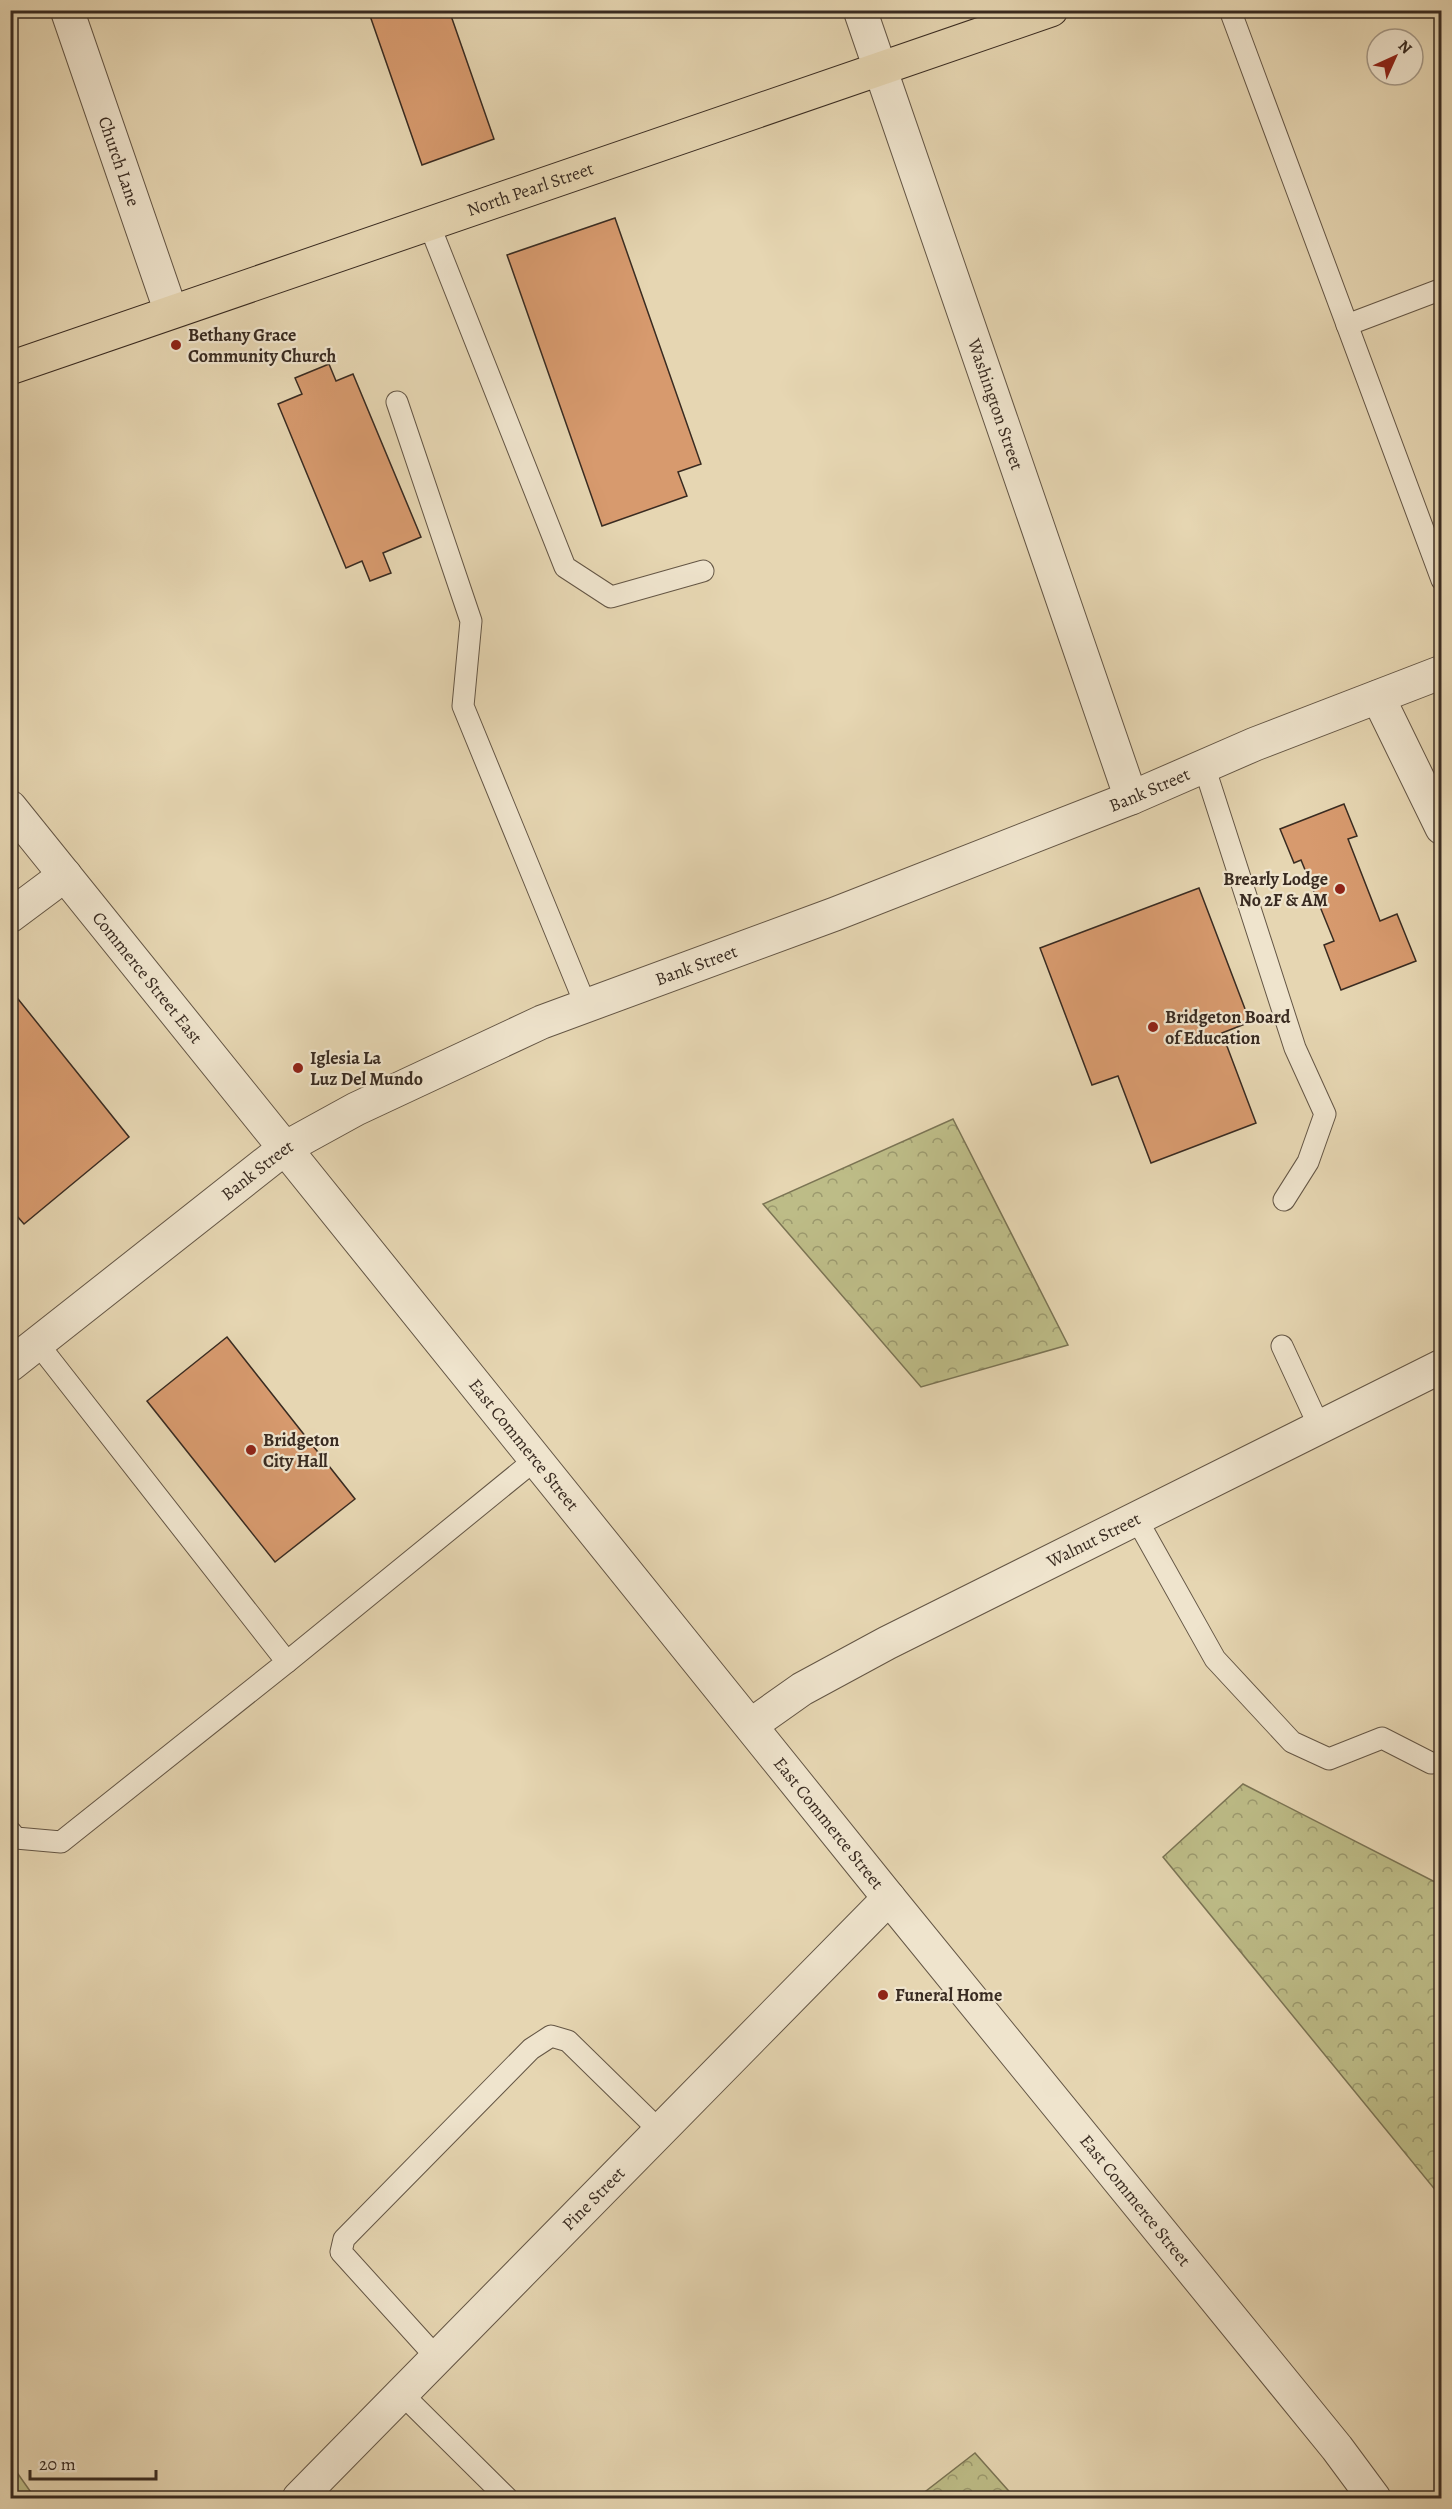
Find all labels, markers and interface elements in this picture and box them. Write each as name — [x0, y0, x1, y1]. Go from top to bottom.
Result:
north arrow — [1365, 27, 1425, 87]
text: N — [1393, 35, 1417, 59]
street label: Church Lane — [92, 113, 146, 209]
street label: North Pearl Street — [464, 156, 597, 222]
place label: Bethany Grace Community Church — [188, 323, 337, 368]
street label: Washington Street — [962, 335, 1029, 473]
marker: Bethany Grace Community Church — [169, 338, 183, 352]
street label: Bank Street — [1105, 762, 1194, 817]
place label: Brearly Lodge No 2F & AM — [1223, 867, 1328, 912]
marker: Brearly Lodge No 2F & AM — [1333, 882, 1347, 896]
street label: Commerce Street East — [87, 906, 208, 1049]
street label: Bank Street — [652, 939, 741, 991]
place label: Bridgeton Board of Education — [1165, 1005, 1291, 1050]
marker: Bridgeton Board of Education — [1146, 1020, 1160, 1034]
place label: Iglesia La Luz Del Mundo — [310, 1046, 423, 1091]
marker: Iglesia La Luz Del Mundo — [291, 1061, 305, 1075]
street label: Bank Street — [216, 1134, 298, 1206]
street label: East Commerce Street — [463, 1374, 584, 1516]
place label: Bridgeton City Hall — [263, 1428, 339, 1473]
marker: Bridgeton City Hall — [244, 1443, 258, 1457]
street label: Walnut Street — [1042, 1506, 1144, 1574]
street label: East Commerce Street — [768, 1752, 889, 1894]
place label: Funeral Home — [895, 1983, 1002, 2007]
marker: Funeral Home — [876, 1988, 890, 2002]
street label: East Commerce Street — [1074, 2129, 1196, 2271]
street label: Pine Street — [557, 2161, 630, 2236]
scale bar — [30, 2443, 156, 2481]
text: 20 m — [39, 2452, 76, 2476]

